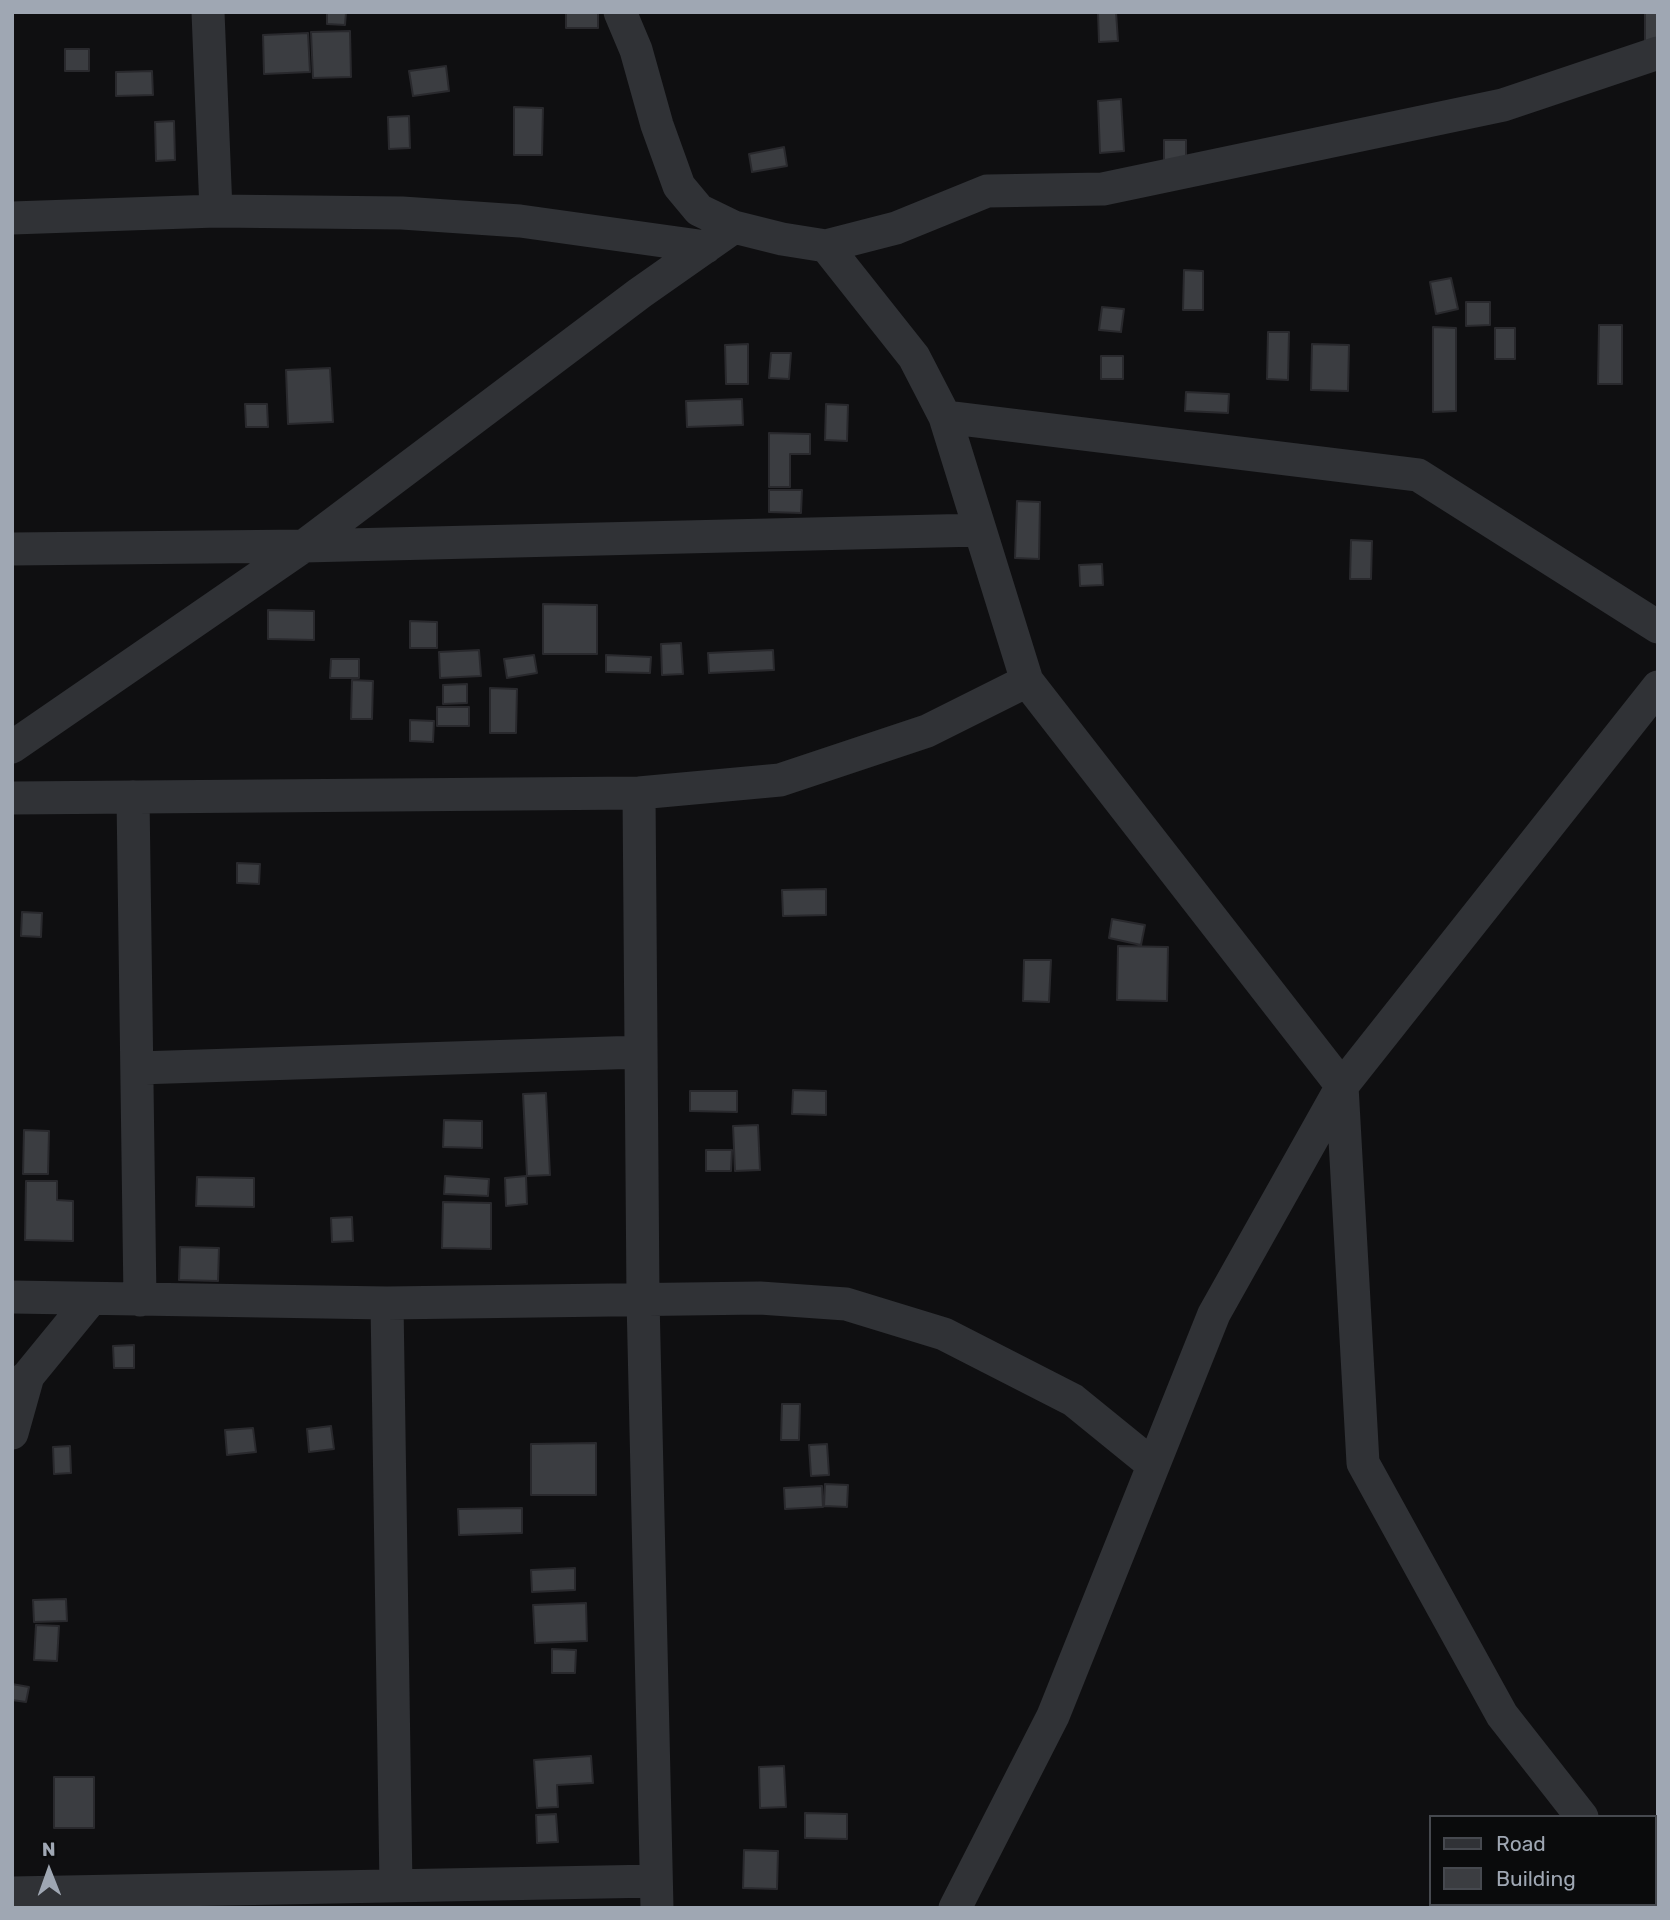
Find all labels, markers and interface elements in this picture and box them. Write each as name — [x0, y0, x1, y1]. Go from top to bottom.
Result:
legend — [1428, 1815, 1656, 1906]
text: Road — [1496, 1831, 1546, 1856]
north arrow — [14, 1836, 84, 1906]
text: N — [42, 1838, 56, 1861]
text: Building — [1496, 1866, 1576, 1891]

